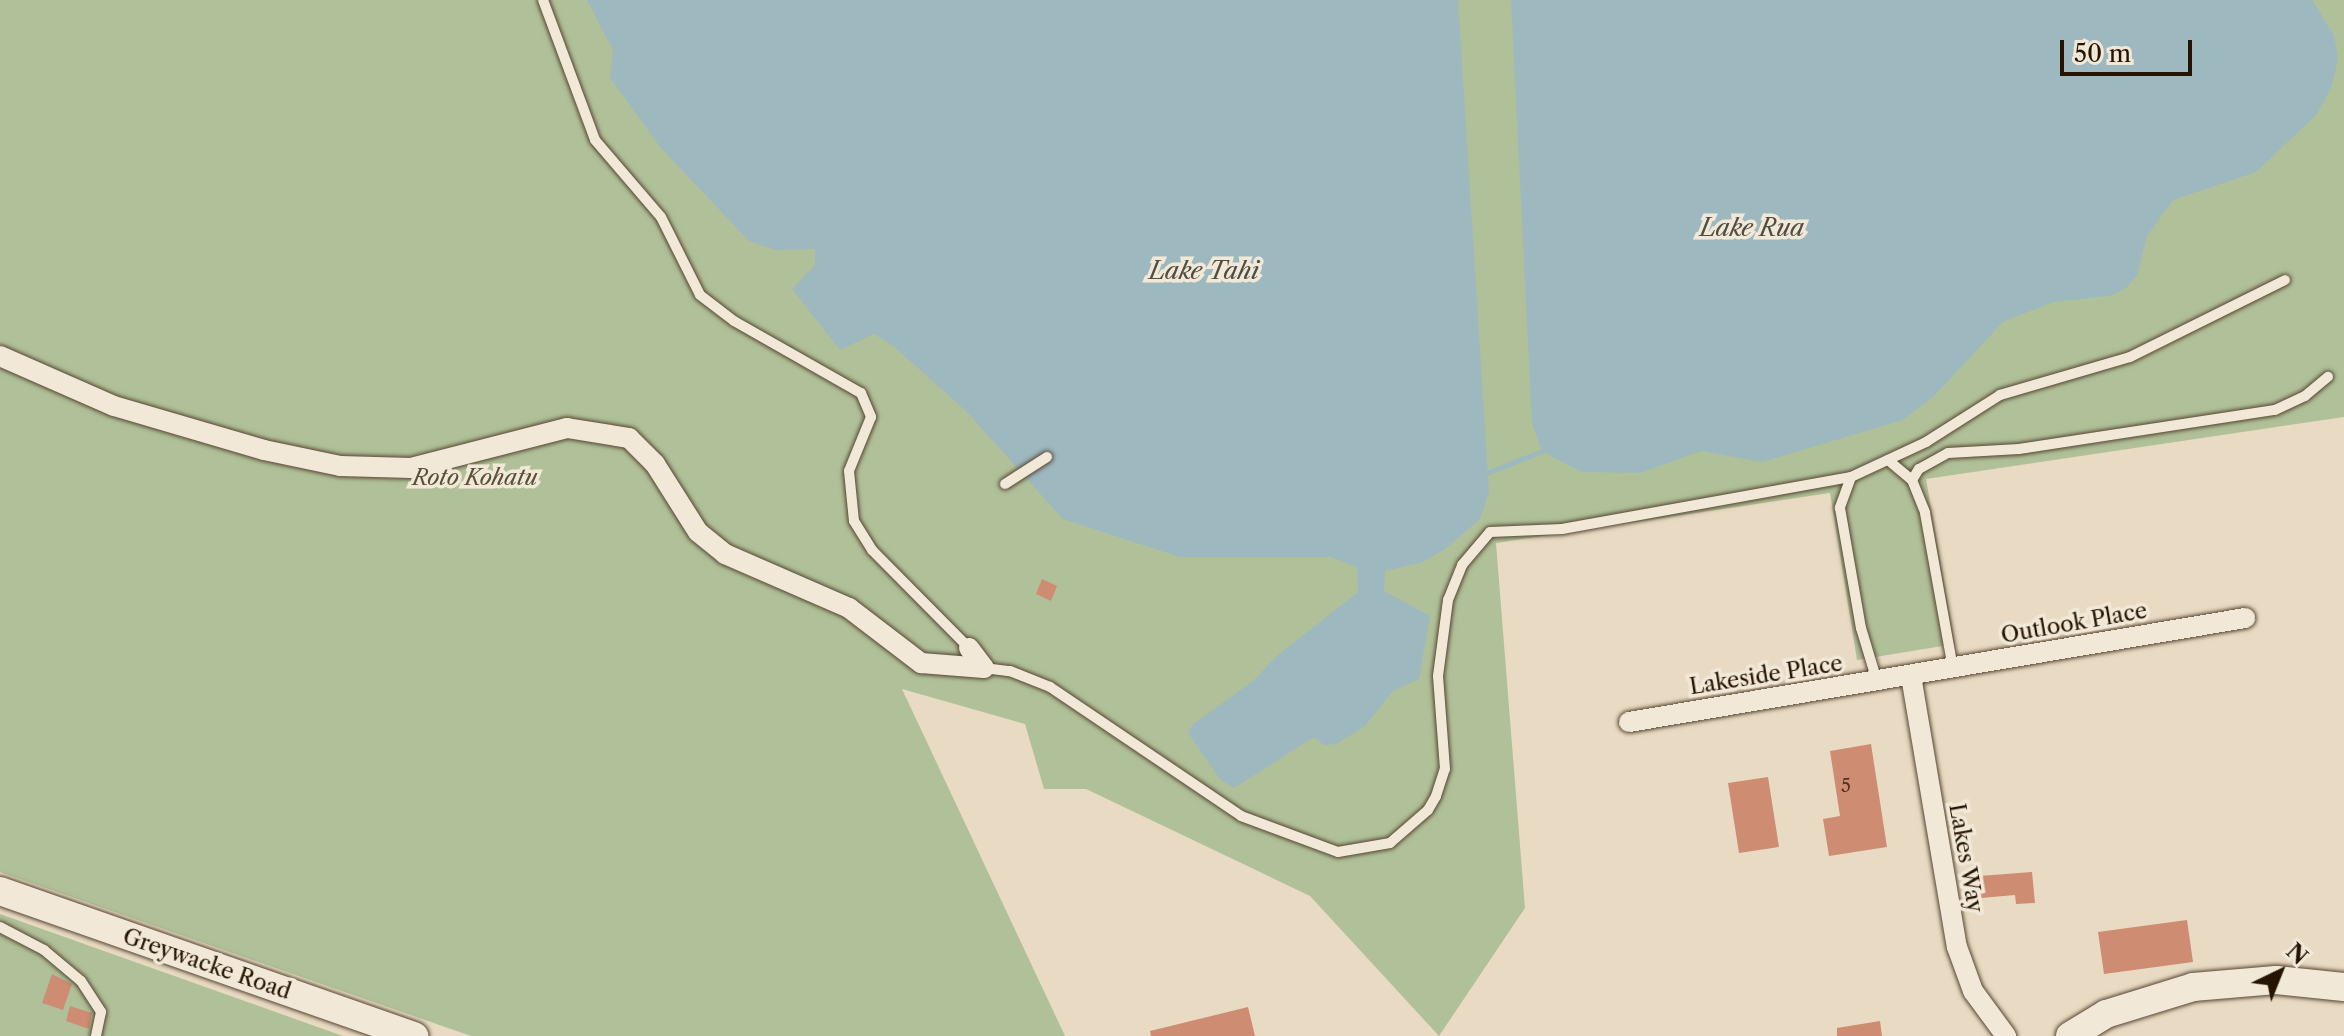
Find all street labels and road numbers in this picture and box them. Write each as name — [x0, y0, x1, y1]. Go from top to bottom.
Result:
street label: Outlook Place — [1999, 597, 2149, 649]
street label: Lakeside Place — [1688, 650, 1844, 700]
street label: Lakes Way — [1943, 801, 1989, 915]
street label: Greywacke Road — [119, 923, 295, 1005]

